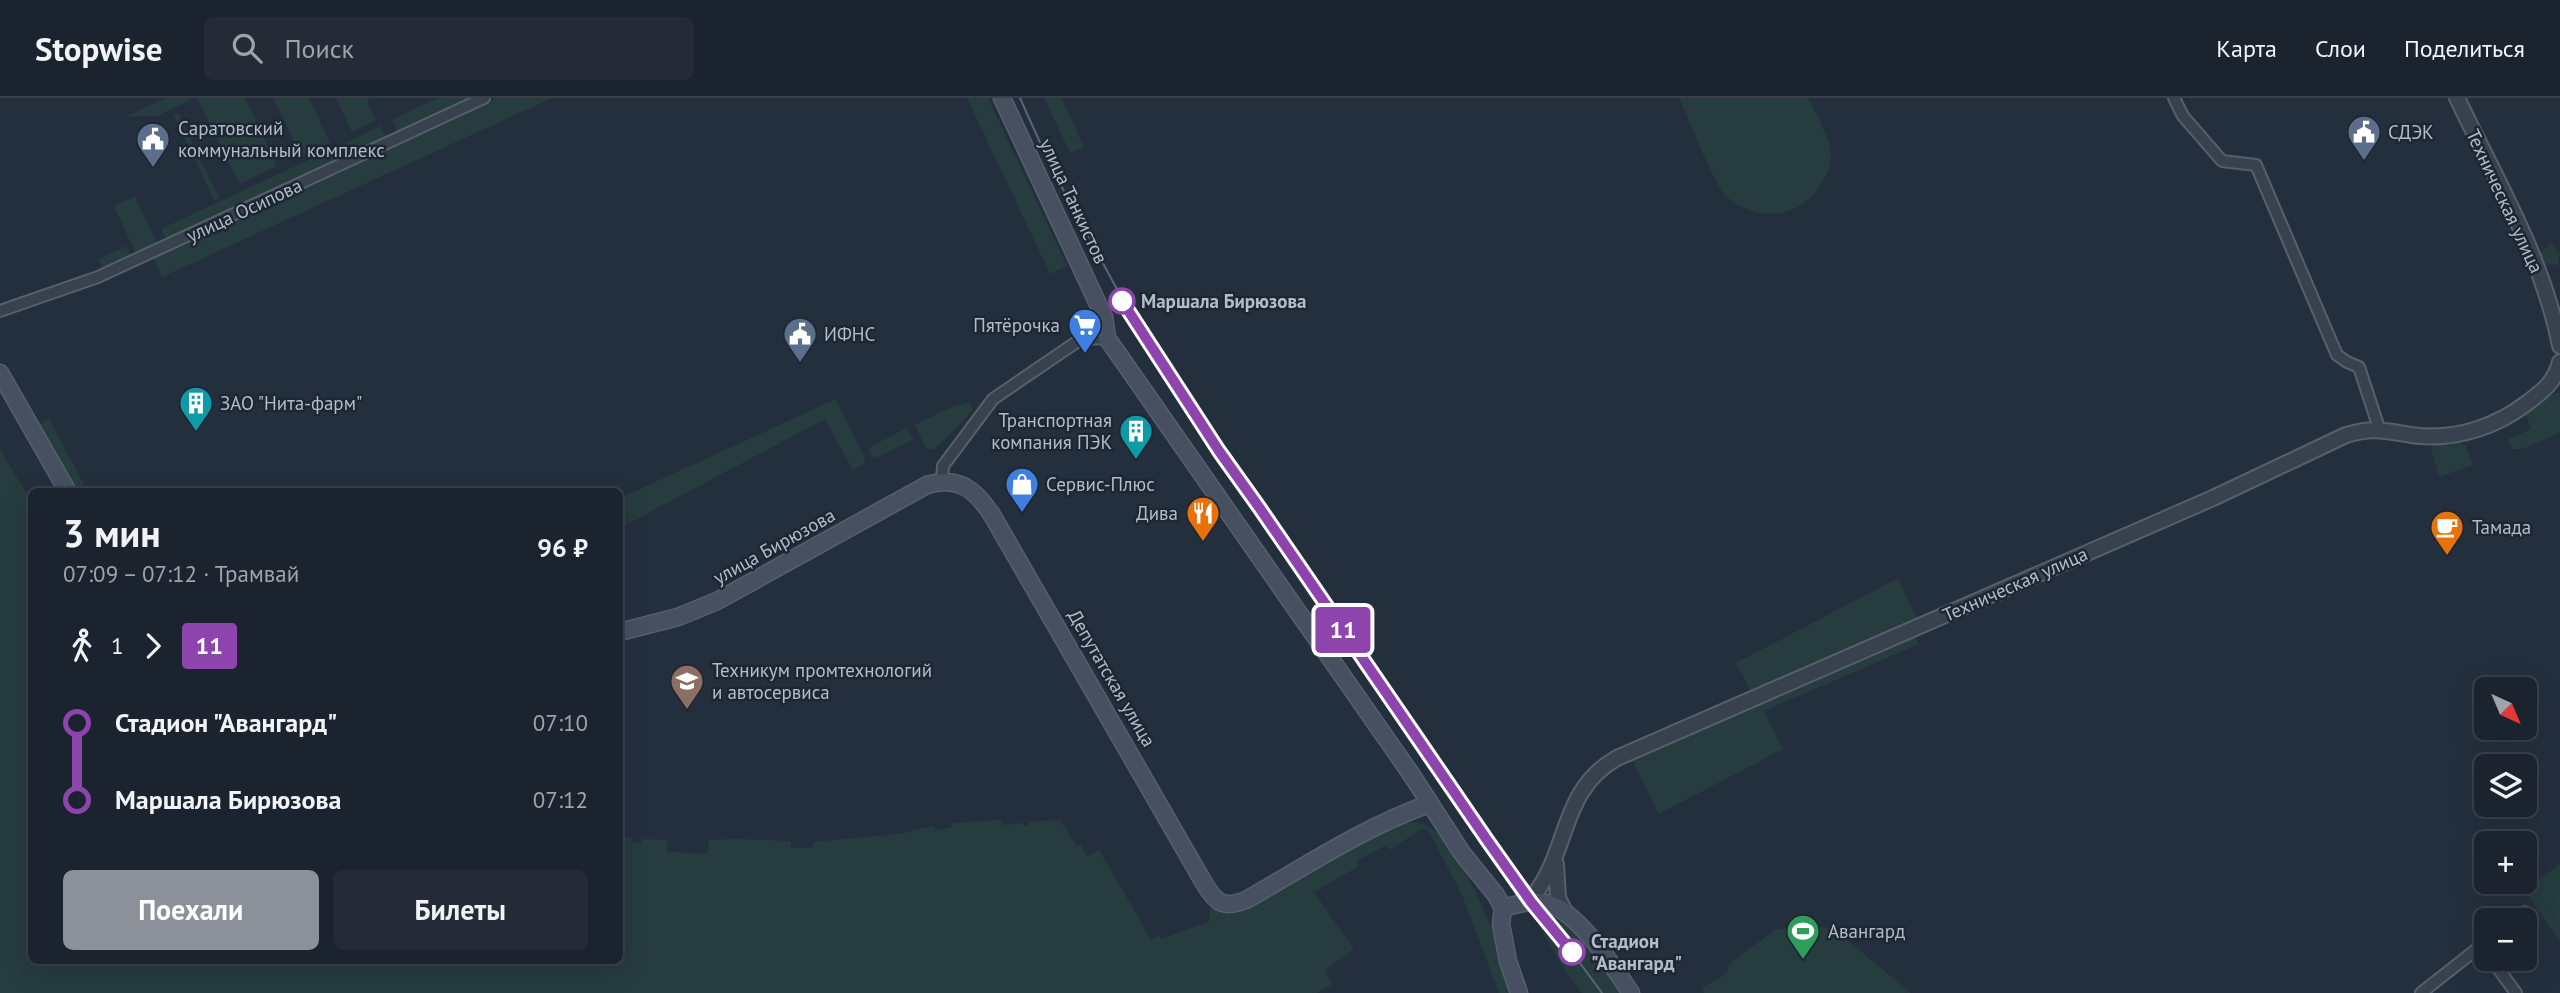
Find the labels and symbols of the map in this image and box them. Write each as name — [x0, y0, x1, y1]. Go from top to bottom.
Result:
public building icon: СДЭК — [2345, 113, 2383, 162]
place label: Саратовский коммунальный комплекс — [178, 116, 385, 162]
public building icon: Саратовский коммунальный комплекс — [134, 120, 172, 169]
place label: СДЭК — [2388, 120, 2434, 144]
street label: Техническая улица — [2461, 125, 2549, 277]
street label: улица Танкистов — [1034, 134, 1114, 268]
street label: улица Осипова — [182, 173, 306, 247]
marker: Маршала Бирюзова — [1109, 288, 1135, 314]
place label: Маршала Бирюзова — [1141, 289, 1306, 313]
supermarket icon: Пятёрочка — [1066, 306, 1104, 355]
place label: Пятёрочка — [973, 313, 1060, 337]
public building icon: ИФНС — [781, 315, 819, 364]
place label: ИФНС — [824, 322, 876, 346]
building icon: ЗАО "Нита-фарм" — [177, 384, 215, 433]
place label: ЗАО "Нита-фарм" — [220, 391, 362, 415]
place label: Транспортная компания ПЭК — [991, 408, 1112, 454]
building icon: Транспортная компания ПЭК — [1117, 412, 1155, 461]
shop icon: Сервис-Плюс — [1003, 465, 1041, 514]
place label: Сервис-Плюс — [1046, 472, 1155, 496]
restaurant icon: Дива — [1184, 494, 1222, 543]
place label: Дива — [1136, 501, 1178, 525]
street label: улица Бирюзова — [709, 503, 839, 589]
cafe icon: Тамада — [2428, 508, 2466, 557]
place label: Тамада — [2472, 515, 2531, 539]
street label: Техническая улица — [1939, 541, 2091, 627]
street label: Депутатская улица — [1063, 605, 1161, 751]
line badge: 11 — [1312, 607, 1374, 653]
place label: Техникум промтехнологий и автосервиса — [712, 658, 932, 704]
school or university icon: Техникум промтехнологий и автосервиса — [668, 662, 706, 711]
north arrow — [2474, 677, 2538, 740]
sports icon: Авангард — [1784, 912, 1822, 961]
place label: Авангард — [1828, 919, 1905, 943]
place label: Стадион "Авангард" — [1591, 929, 1682, 975]
marker: Стадион "Авангард" — [1559, 939, 1585, 965]

